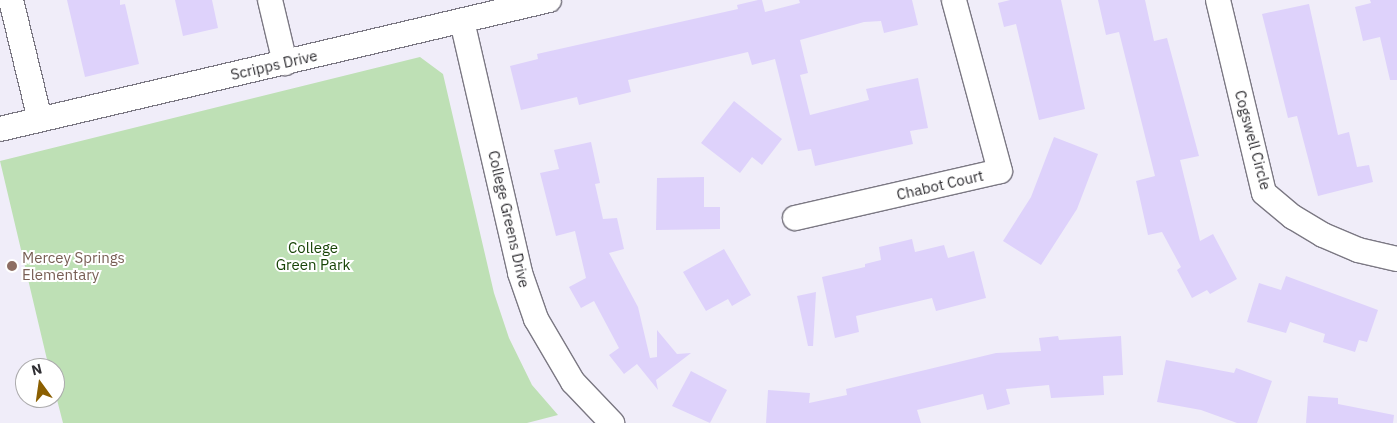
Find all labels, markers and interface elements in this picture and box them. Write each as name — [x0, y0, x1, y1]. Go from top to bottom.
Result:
street label: Scripps Drive — [229, 46, 319, 84]
street label: Cogswell Circle — [1231, 88, 1275, 192]
street label: College Greens Drive — [484, 149, 534, 289]
street label: Chabot Court — [895, 166, 985, 204]
park label: College Green Park — [276, 238, 350, 273]
place label: Mercey Springs Elementary — [22, 248, 125, 283]
marker: Mercey Springs Elementary — [6, 260, 18, 272]
north arrow — [15, 358, 65, 408]
text: N — [30, 359, 44, 379]

